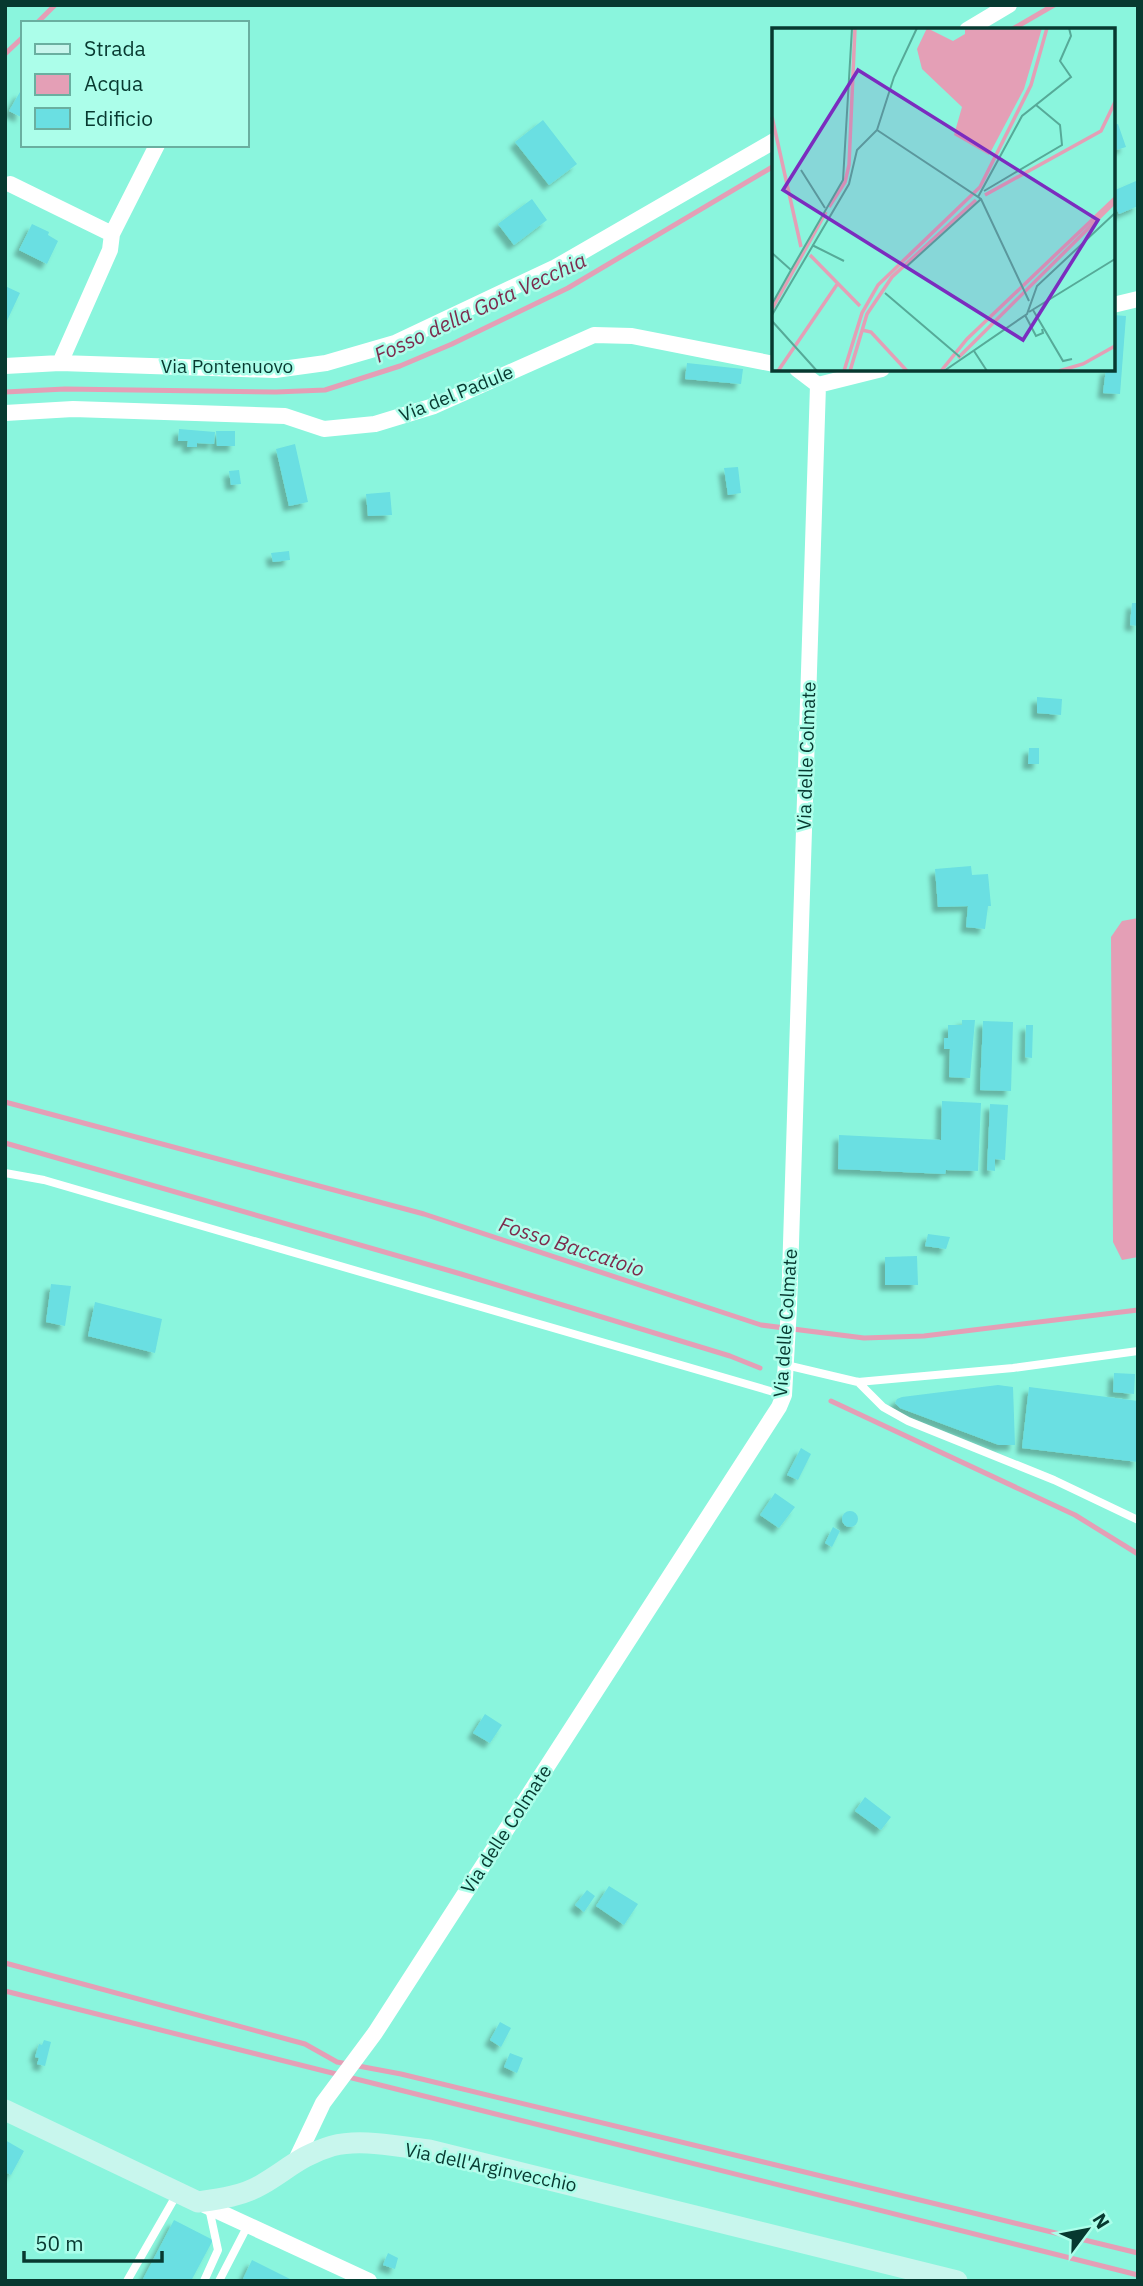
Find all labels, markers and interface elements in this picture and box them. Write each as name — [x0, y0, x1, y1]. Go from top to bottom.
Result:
legend — [21, 21, 248, 147]
inset map — [772, 28, 1115, 371]
text: Strada — [84, 34, 146, 62]
text: Acqua — [84, 69, 143, 97]
text: Edificio — [84, 104, 153, 132]
water label: Fosso della Gota Vecchia — [369, 245, 591, 369]
street label: Via Pontenuovo — [161, 354, 293, 378]
street label: Via del Padule — [395, 359, 517, 427]
street label: Via delle Colmate — [791, 681, 821, 831]
water label: Fosso Baccatoio — [496, 1209, 648, 1283]
street label: Via delle Colmate — [768, 1248, 802, 1398]
street label: Via delle Colmate — [455, 1760, 557, 1898]
street label: Via dell'Arginvecchio — [403, 2137, 579, 2197]
north arrow — [1052, 2195, 1122, 2265]
text: N — [1088, 2209, 1115, 2233]
scale bar — [24, 2220, 163, 2264]
text: 50 m — [35, 2229, 84, 2257]

